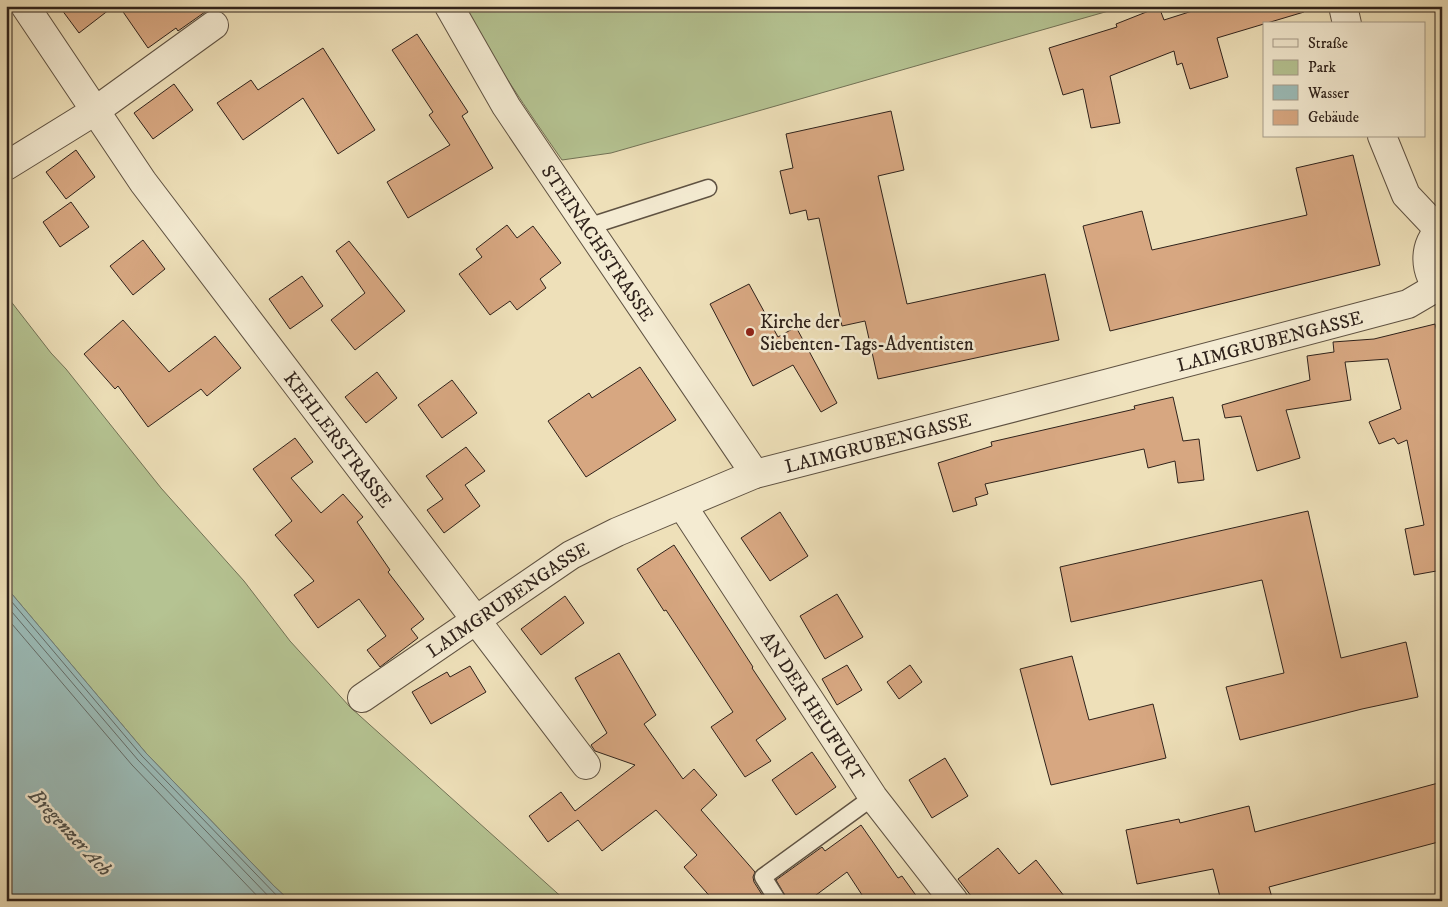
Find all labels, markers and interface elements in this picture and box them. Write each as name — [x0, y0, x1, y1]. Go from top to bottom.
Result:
legend — [1263, 22, 1426, 138]
text: Straße — [1308, 34, 1348, 53]
text: Park — [1308, 58, 1337, 77]
text: Wasser — [1307, 84, 1349, 103]
text: Gebäude — [1308, 108, 1359, 127]
street label: STEINACHSTRASSE — [536, 161, 658, 326]
street label: LAIMGRUBENGASSE — [1175, 306, 1365, 378]
place label: Kirche der Siebenten-Tags-Adventisten — [760, 311, 974, 356]
marker: Kirche der Siebenten-Tags-Adventisten — [744, 326, 756, 338]
street label: KEHLERSTRASSE — [278, 367, 396, 513]
street label: LAIMGRUBENGASSE — [783, 409, 973, 479]
street label: LAIMGRUBENGASSE — [423, 538, 593, 663]
street label: AN DER HEUFURT — [755, 628, 870, 786]
water label: Bregenzer Ach — [22, 783, 117, 882]

